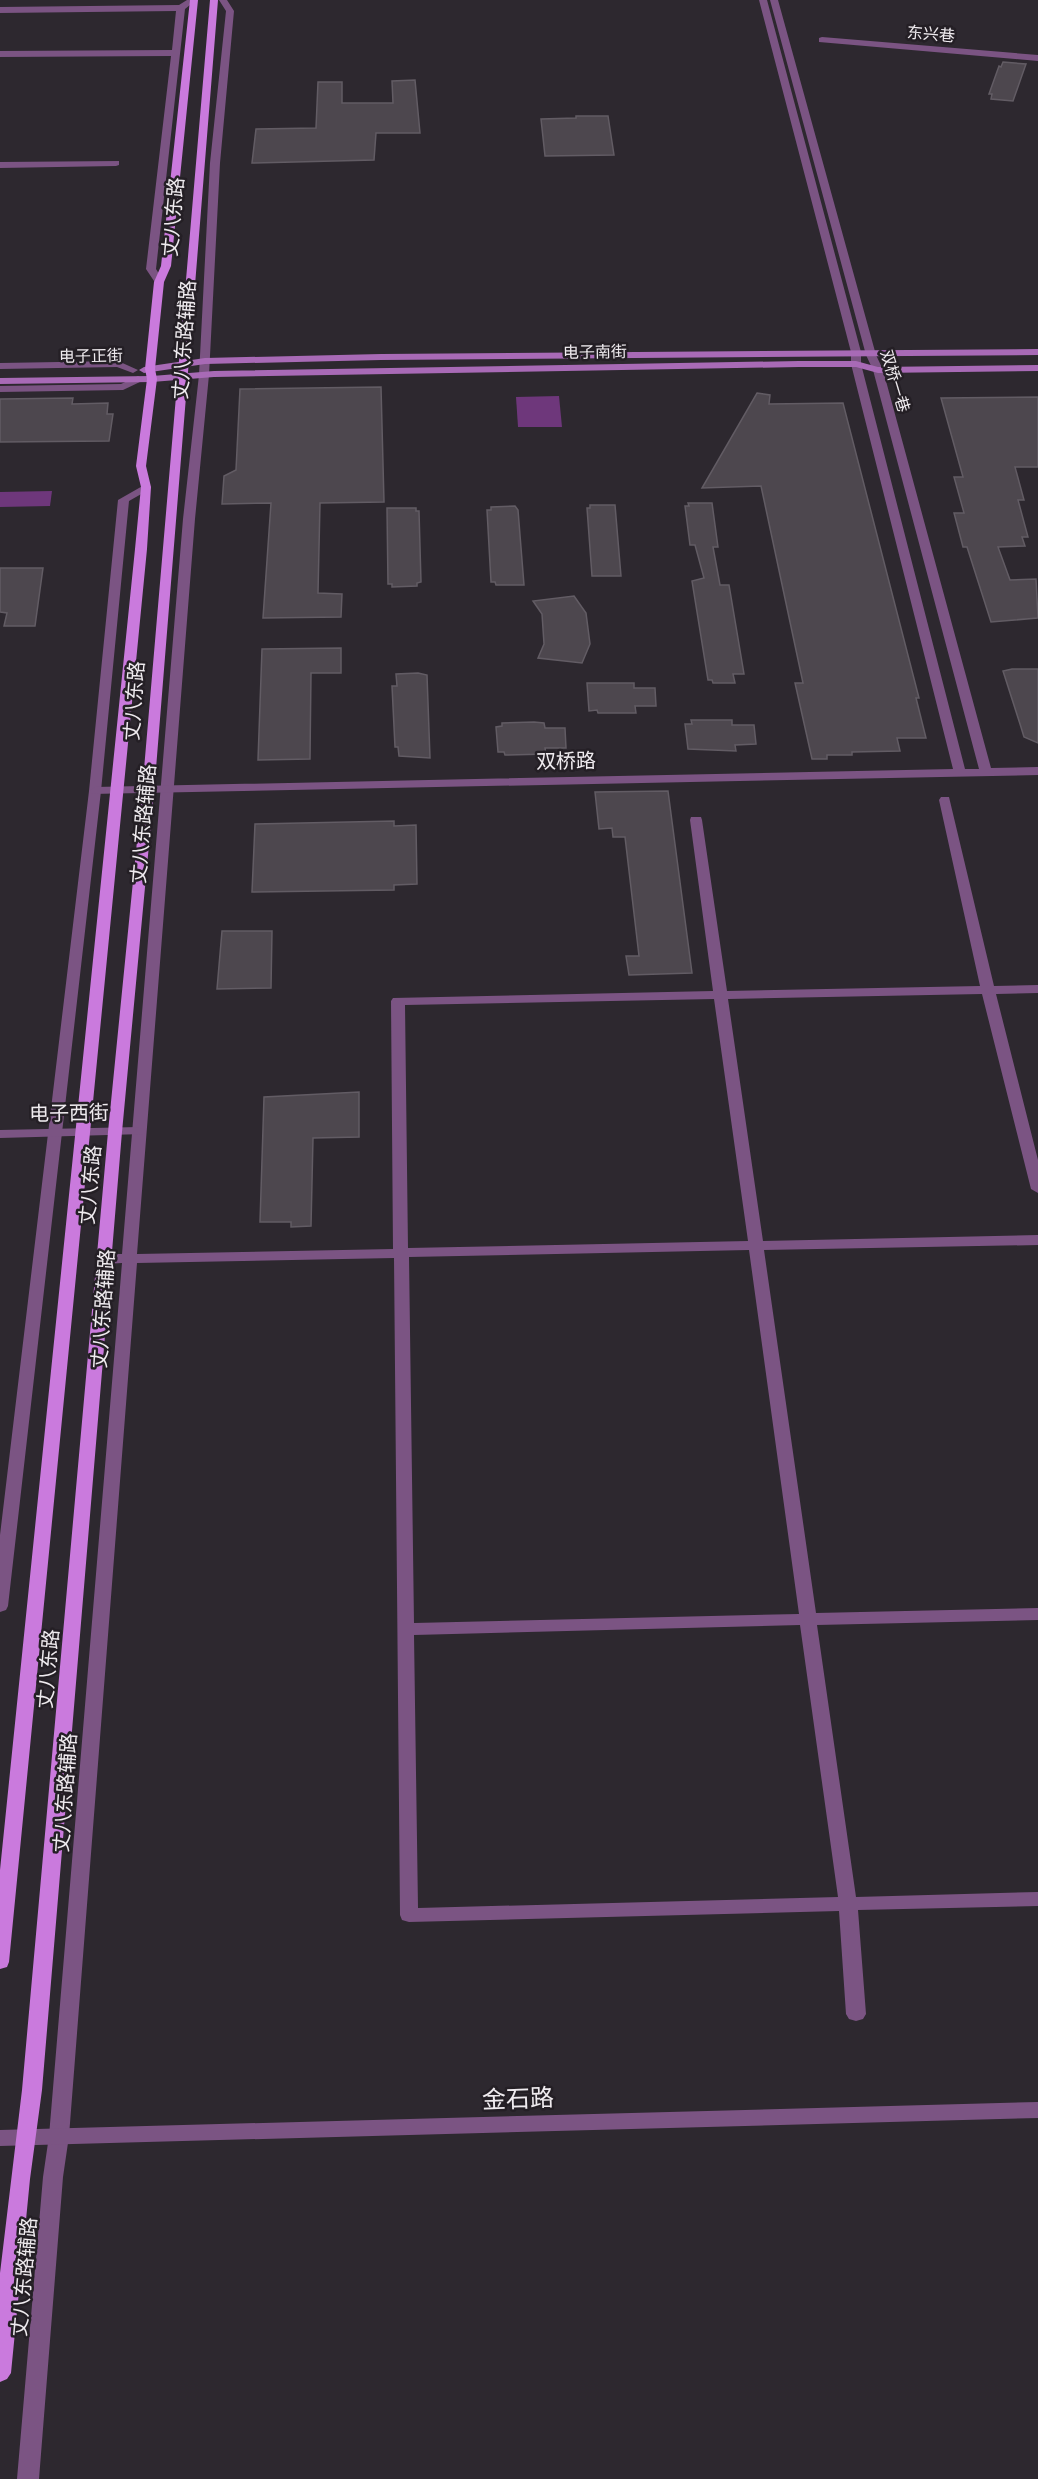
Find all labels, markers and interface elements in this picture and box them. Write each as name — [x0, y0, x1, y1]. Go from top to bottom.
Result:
street label: 东兴巷 — [906, 22, 956, 46]
street label: 丈八东路 — [158, 176, 188, 258]
street label: 丈八东路辅路 — [168, 279, 200, 401]
street label: 电子南街 — [563, 342, 627, 362]
street label: 电子正街 — [59, 346, 123, 366]
street label: 双桥一巷 — [877, 348, 913, 414]
street label: 丈八东路 — [119, 660, 149, 742]
street label: 双桥路 — [536, 748, 596, 774]
street label: 丈八东路辅路 — [126, 763, 160, 885]
street label: 电子西街 — [29, 1100, 109, 1126]
street label: 丈八东路 — [75, 1144, 105, 1226]
street label: 丈八东路辅路 — [87, 1248, 119, 1370]
street label: 丈八东路 — [33, 1628, 63, 1710]
street label: 丈八东路辅路 — [49, 1732, 81, 1854]
street label: 金石路 — [482, 2084, 554, 2114]
street label: 丈八东路辅路 — [7, 2216, 41, 2338]

